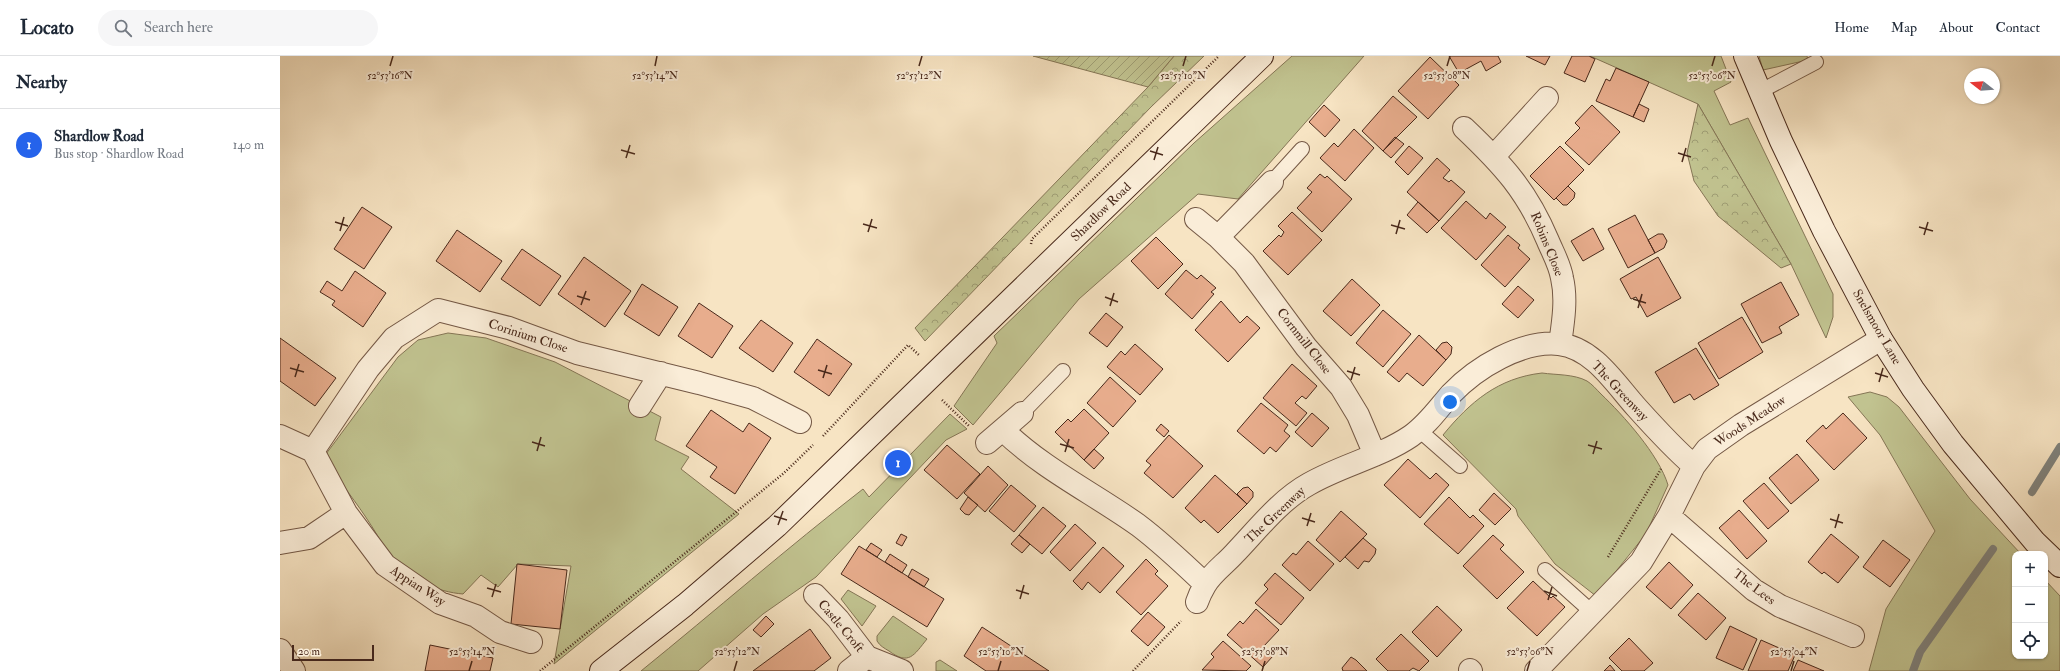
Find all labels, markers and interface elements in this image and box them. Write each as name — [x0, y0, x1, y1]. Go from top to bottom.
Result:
search box — [98, 10, 378, 46]
text: Locato — [20, 16, 74, 40]
icon: search — [112, 17, 134, 39]
text: Search here — [144, 18, 213, 37]
text: Home — [1834, 19, 1869, 36]
text: Map — [1891, 19, 1917, 36]
text: About — [1939, 19, 1973, 36]
text: Contact — [1995, 19, 2040, 36]
north arrow — [1964, 68, 2000, 104]
text: 52°53'16"N — [367, 70, 413, 82]
text: 52°53'14"N — [632, 70, 678, 82]
text: 52°53'12"N — [896, 70, 942, 82]
text: 52°53'10"N — [1160, 70, 1206, 82]
text: 52°53'08"N — [1424, 70, 1470, 82]
text: 52°53'06"N — [1688, 70, 1736, 82]
text: Nearby — [16, 72, 67, 93]
text: Shardlow Road — [54, 127, 144, 146]
text: 1 — [27, 137, 31, 153]
text: 140 m — [233, 137, 264, 153]
text: Bus stop · Shardlow Road — [54, 146, 184, 162]
street label: Shardlow Road — [1067, 179, 1135, 245]
street label: Robins Close — [1527, 209, 1567, 279]
street label: Snelsmoor Lane — [1849, 287, 1905, 368]
street label: Cornmill Close — [1273, 305, 1335, 378]
street label: Corinium Close — [486, 316, 570, 357]
street label: The Greenway — [1587, 357, 1652, 425]
street label: Woods Meadow — [1710, 391, 1790, 451]
your location — [1440, 392, 1460, 412]
pin: 1 — [885, 448, 911, 478]
street label: The Greenway — [1241, 483, 1309, 548]
map controls — [2012, 551, 2048, 659]
button: + — [2012, 551, 2048, 587]
street label: Appian Way — [386, 562, 449, 611]
street label: The Lees — [1729, 566, 1779, 609]
button: − — [2012, 587, 2048, 623]
street label: Castle Croft — [814, 596, 868, 656]
button: locate — [2012, 623, 2048, 659]
scale bar — [292, 643, 374, 662]
text: 20 m — [298, 645, 320, 658]
text: 52°53'14"N — [449, 646, 495, 658]
text: 52°53'12"N — [714, 646, 760, 658]
text: 52°53'10"N — [978, 646, 1024, 658]
text: 52°53'08"N — [1242, 646, 1288, 658]
text: 52°53'06"N — [1506, 646, 1554, 658]
text: 52°53'04"N — [1770, 646, 1818, 658]

